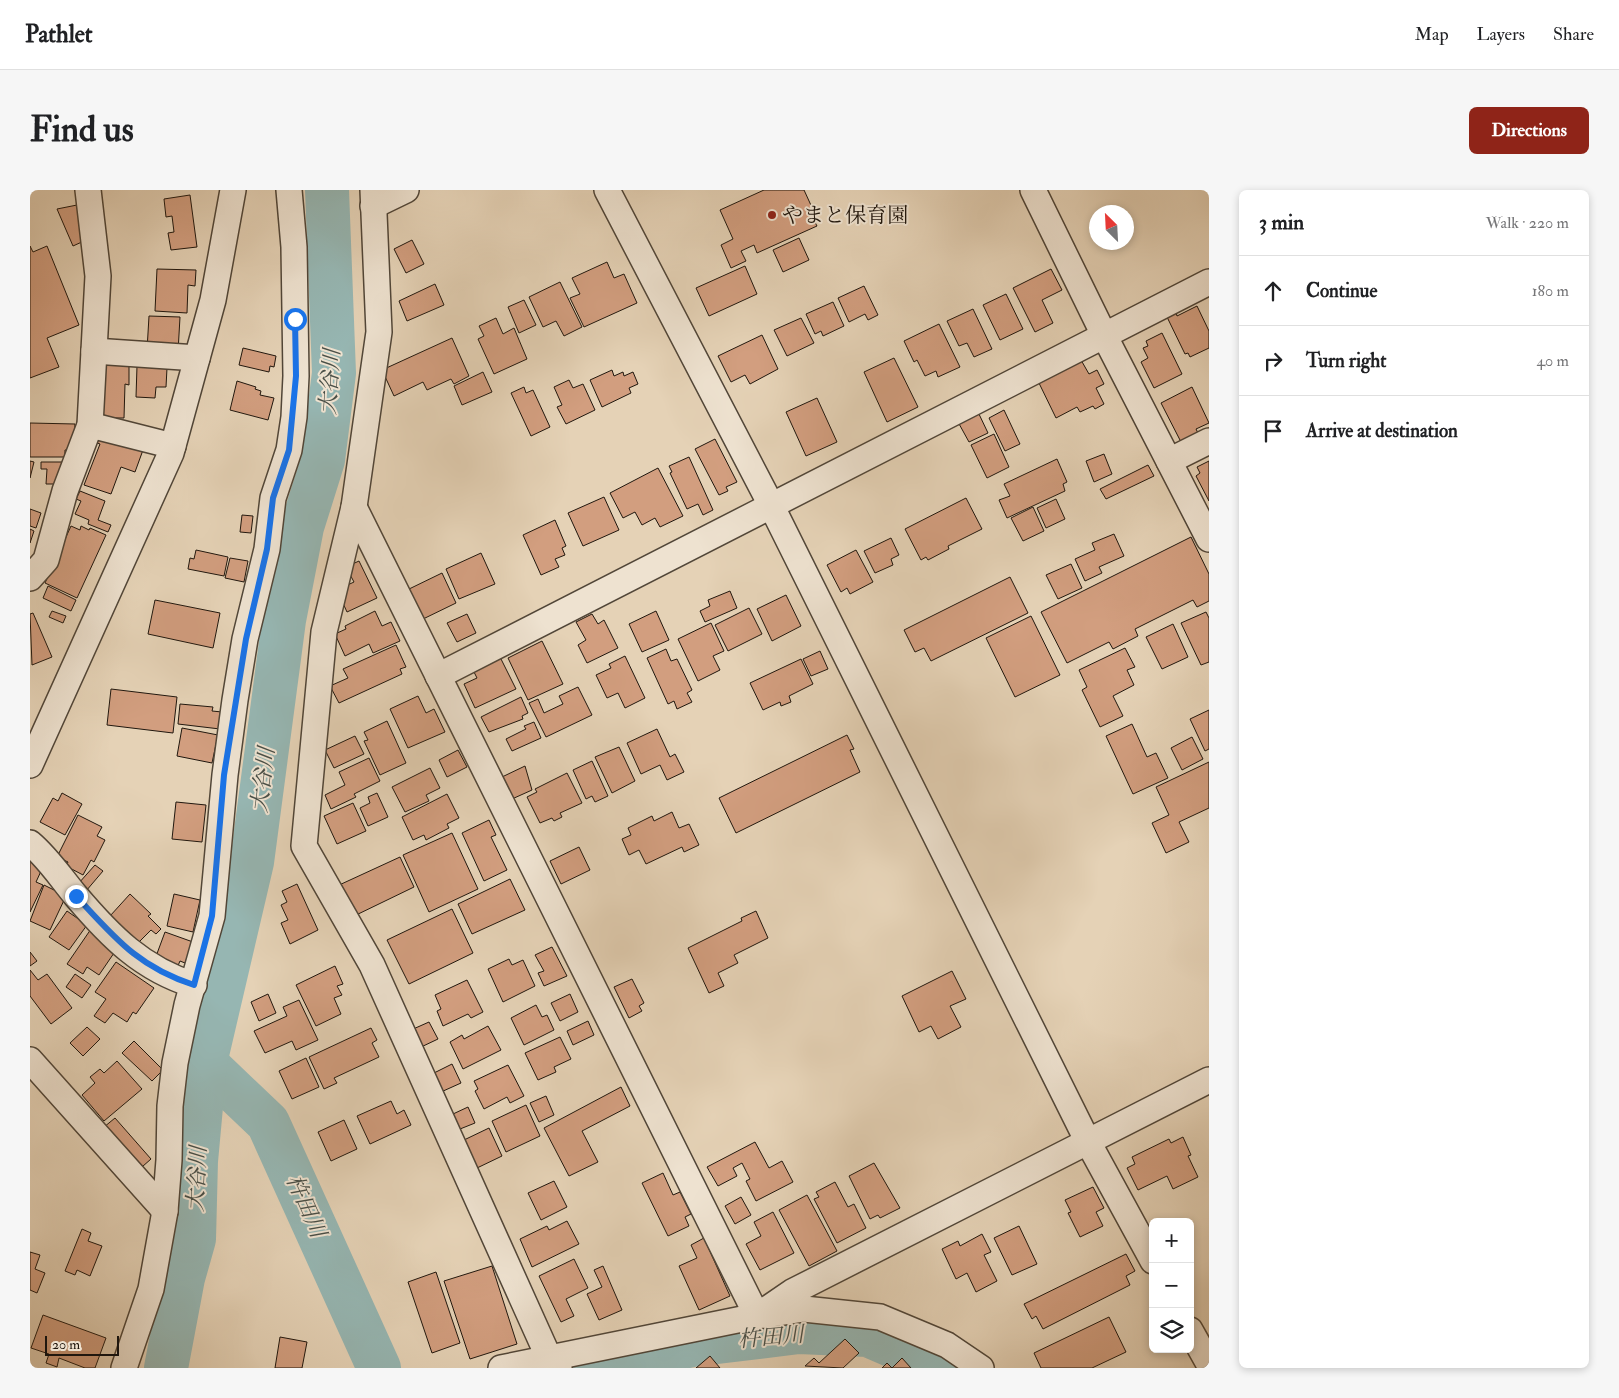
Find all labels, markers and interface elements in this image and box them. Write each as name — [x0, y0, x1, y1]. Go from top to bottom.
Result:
text: Pathlet — [25, 19, 93, 50]
text: Map — [1415, 23, 1449, 46]
text: Layers — [1477, 23, 1525, 46]
text: Share — [1553, 23, 1594, 46]
button: Directions — [1469, 107, 1589, 154]
text: Find us — [30, 108, 134, 152]
place label: やまと保育園 — [782, 202, 908, 229]
north arrow — [1089, 205, 1134, 250]
marker: やまと保育園 — [766, 209, 778, 221]
text: 3 min — [1259, 209, 1304, 236]
text: Walk · 220 m — [1486, 213, 1569, 233]
icon: ahead — [1259, 277, 1287, 305]
text: Continue — [1306, 279, 1377, 303]
text: 180 m — [1532, 281, 1569, 301]
route start — [284, 308, 307, 331]
water label: 大谷川 — [314, 346, 346, 416]
icon: right — [1259, 347, 1287, 375]
text: Turn right — [1306, 349, 1386, 373]
text: 40 m — [1536, 351, 1569, 371]
icon: arrive — [1259, 417, 1287, 445]
text: Arrive at destination — [1306, 419, 1458, 443]
water label: 大谷川 — [245, 744, 281, 814]
route end — [65, 885, 88, 908]
water label: 大谷川 — [181, 1143, 213, 1213]
water label: 杵田川 — [280, 1170, 333, 1244]
map controls — [1149, 1218, 1194, 1353]
button: + — [1149, 1218, 1194, 1263]
button: − — [1149, 1263, 1194, 1308]
button: layers — [1149, 1308, 1194, 1353]
water label: 杵田川 — [737, 1320, 807, 1354]
scale bar — [45, 1333, 119, 1356]
text: 20 m — [52, 1336, 80, 1353]

